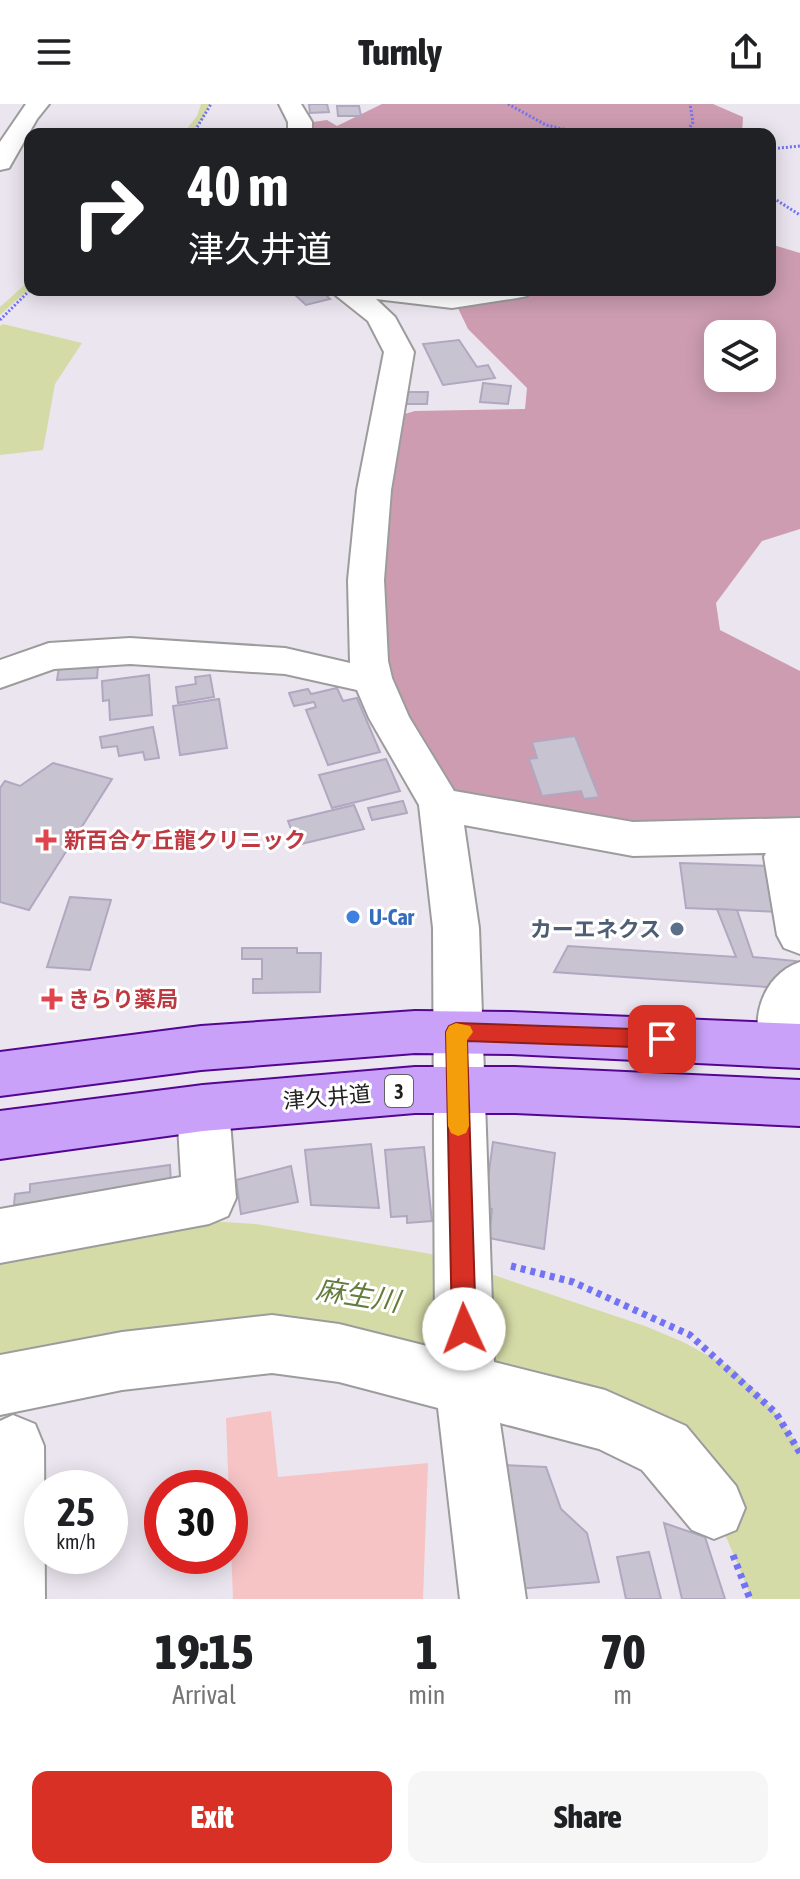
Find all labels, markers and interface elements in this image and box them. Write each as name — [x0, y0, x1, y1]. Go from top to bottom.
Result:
icon: menu — [32, 30, 76, 74]
icon: share — [724, 30, 768, 74]
text: Turnly — [358, 31, 442, 73]
text: 40 m — [188, 154, 289, 218]
icon: right — [56, 160, 160, 264]
text: 津久井道 — [188, 228, 332, 270]
map controls — [704, 320, 776, 392]
button: layers — [704, 320, 776, 392]
place label: 新百合ケ丘龍クリニック — [64, 827, 306, 853]
marker: 新百合ケ丘龍クリニック — [35, 829, 57, 851]
place label: U-Car — [369, 904, 415, 930]
marker: U-Car — [344, 908, 362, 926]
place label: カーエネクス — [530, 916, 661, 942]
marker: カーエネクス — [668, 920, 686, 938]
place label: きらり薬局 — [68, 986, 178, 1012]
marker: きらり薬局 — [43, 990, 61, 1008]
pin — [628, 1005, 696, 1073]
icon: arrive — [640, 1017, 684, 1061]
road number: 3 — [385, 1075, 413, 1107]
street label: 津久井道 — [282, 1080, 372, 1114]
water label: 麻生川 — [314, 1273, 405, 1318]
position arrow — [422, 1287, 506, 1371]
speed limit sign: 30 — [144, 1470, 248, 1574]
text: 25 — [57, 1489, 95, 1534]
text: km/h — [56, 1530, 96, 1553]
text: 19:15 — [155, 1624, 253, 1679]
text: 1 — [416, 1624, 438, 1679]
text: 70 — [600, 1624, 645, 1679]
text: Arrival — [172, 1680, 236, 1710]
text: min — [408, 1680, 445, 1710]
text: m — [613, 1680, 632, 1710]
button: Exit — [32, 1771, 392, 1863]
button: Share — [408, 1771, 768, 1863]

